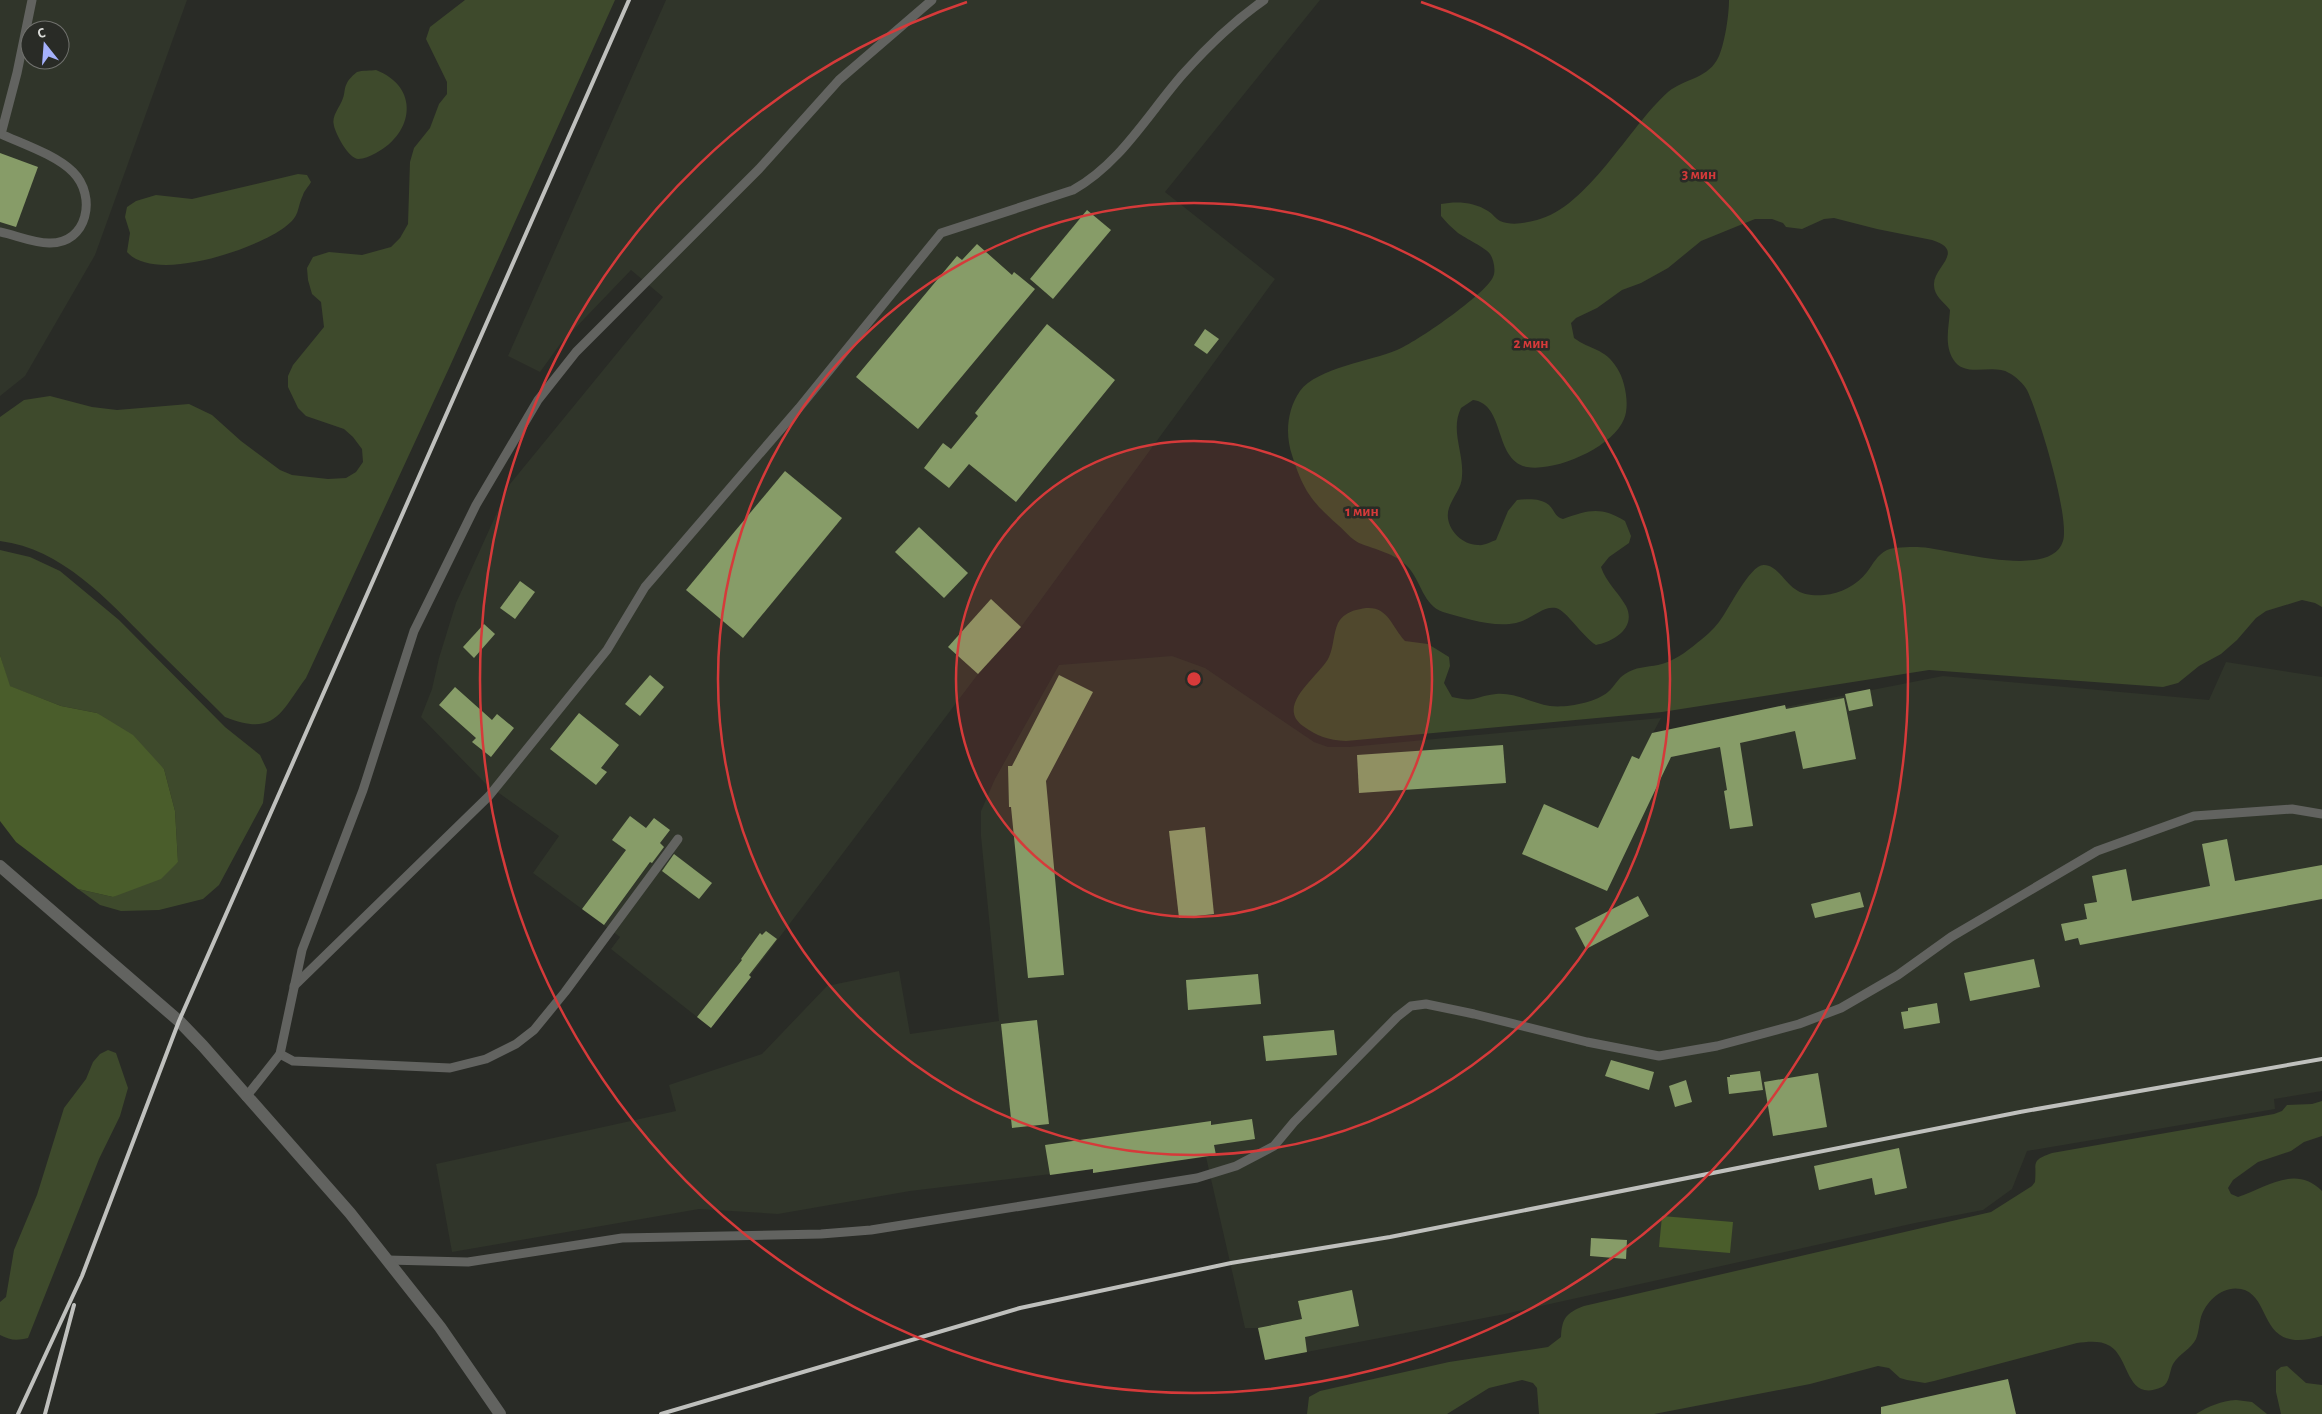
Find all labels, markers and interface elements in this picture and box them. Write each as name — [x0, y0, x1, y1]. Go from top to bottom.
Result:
north arrow — [20, 20, 70, 70]
text: С — [36, 26, 47, 41]
text: 3 мин — [1682, 167, 1716, 182]
text: 2 мин — [1513, 336, 1549, 351]
text: 1 мин — [1345, 504, 1379, 519]
centre of rings — [1185, 670, 1203, 688]

